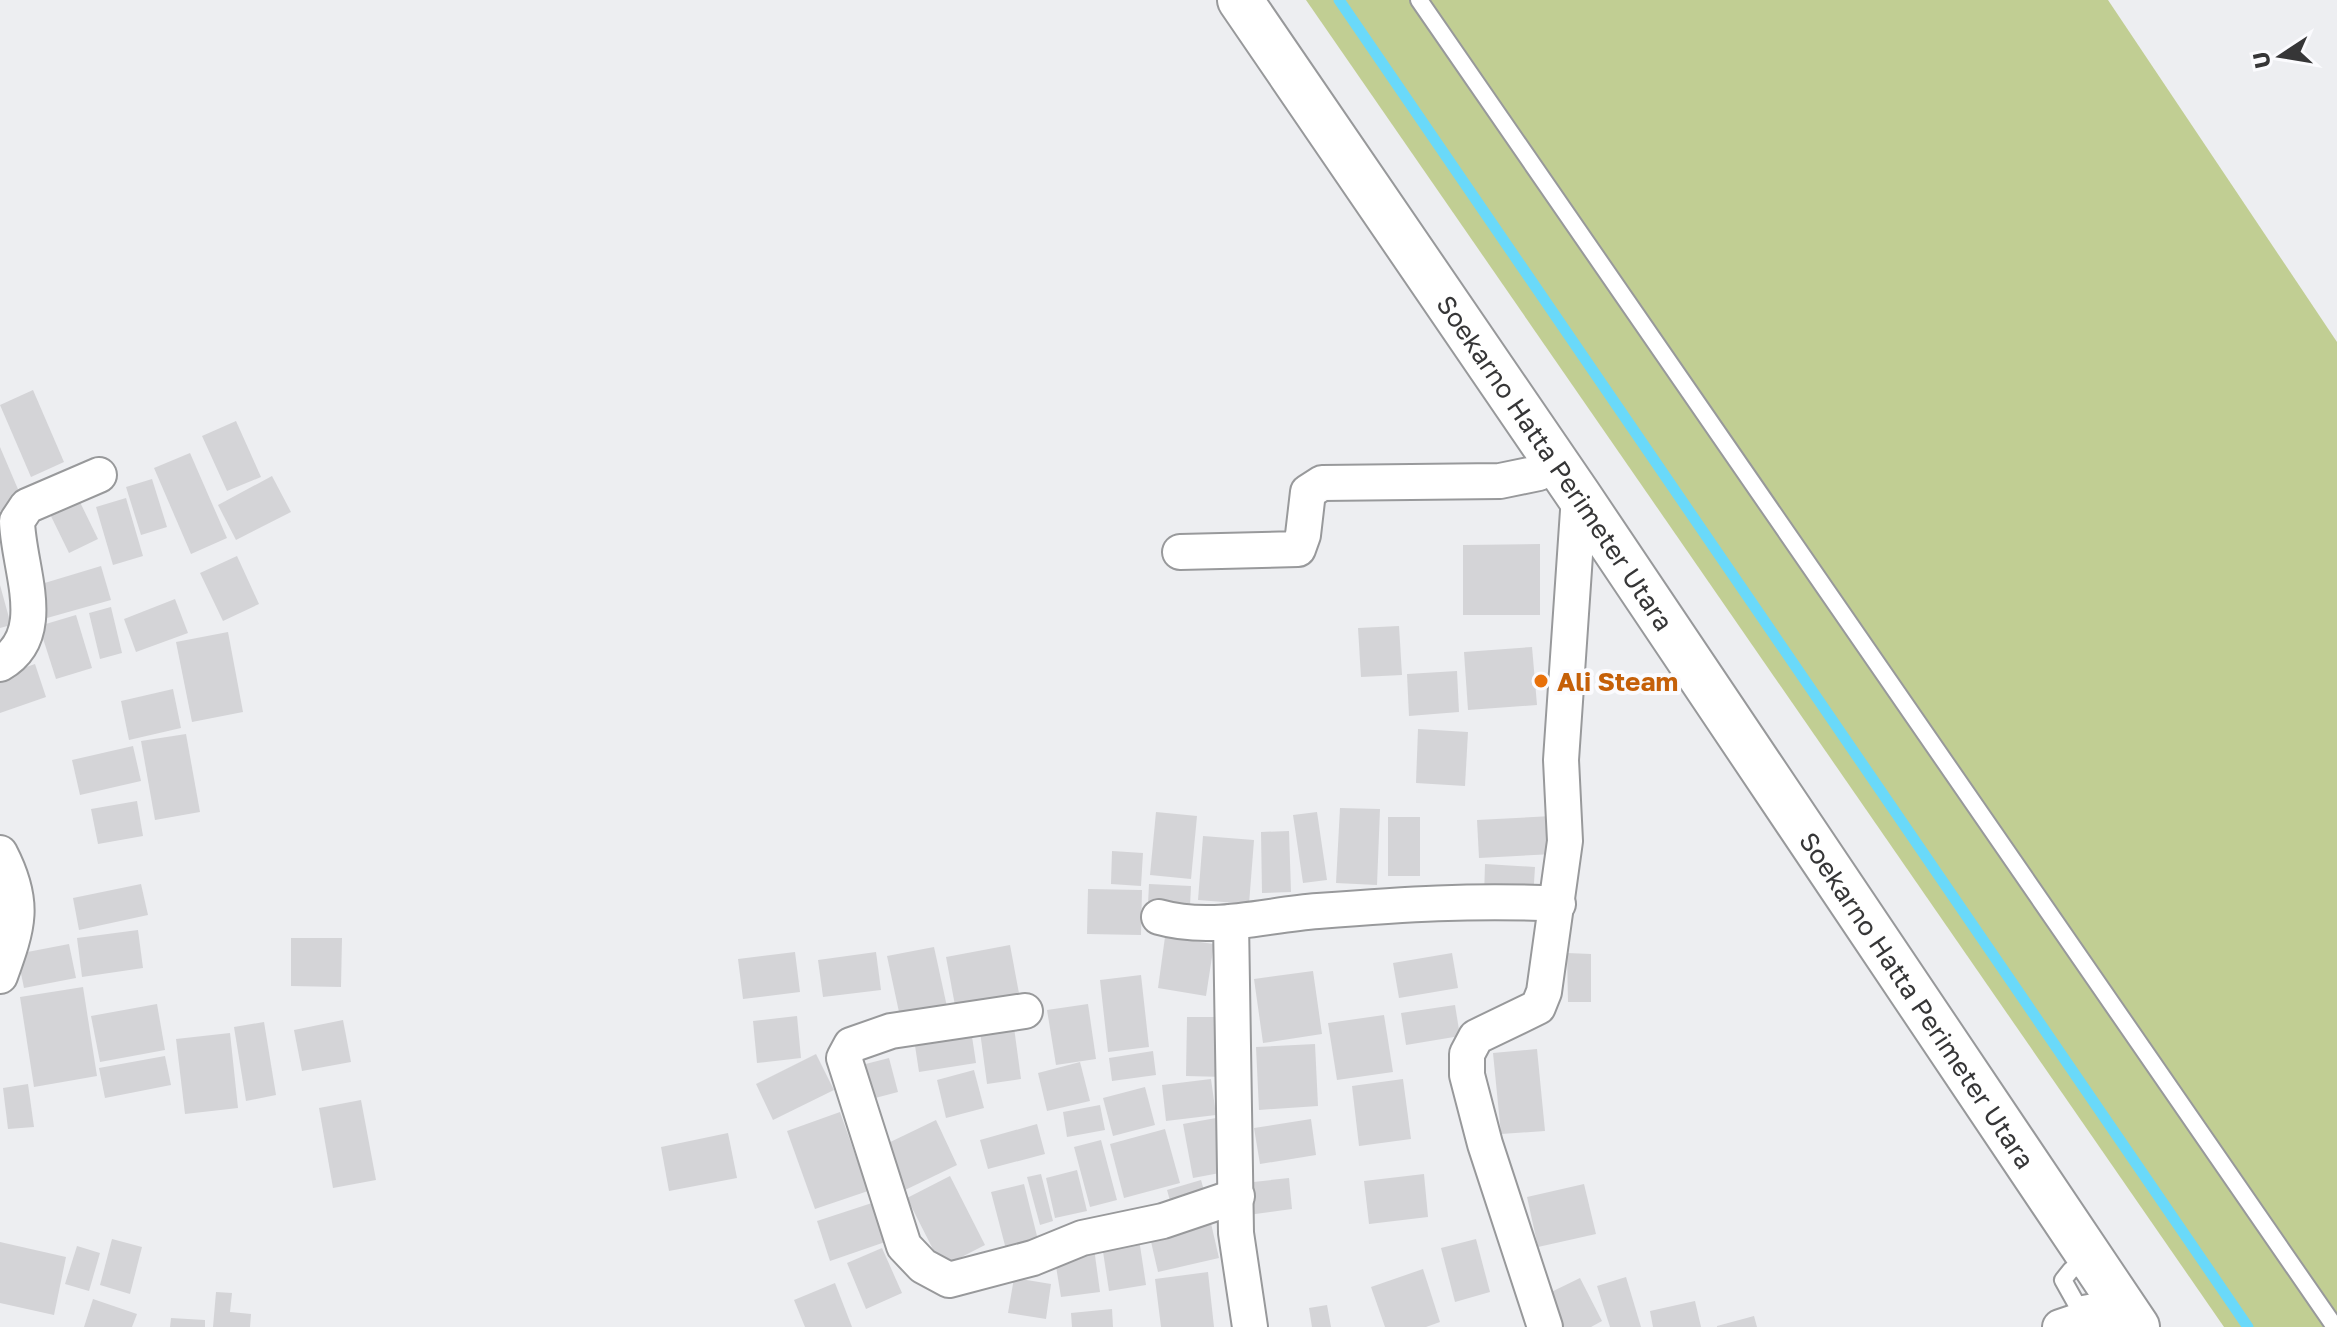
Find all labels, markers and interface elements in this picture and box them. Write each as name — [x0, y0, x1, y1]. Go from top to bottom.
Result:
north arrow — [2241, 16, 2321, 96]
text: U — [2246, 50, 2276, 71]
street label: Soekarno Hatta Perimeter Utara — [1431, 289, 1680, 636]
place label: Ali Steam — [1557, 666, 1678, 697]
marker: Ali Steam — [1532, 672, 1550, 690]
street label: Soekarno Hatta Perimeter Utara — [1794, 826, 2041, 1174]

